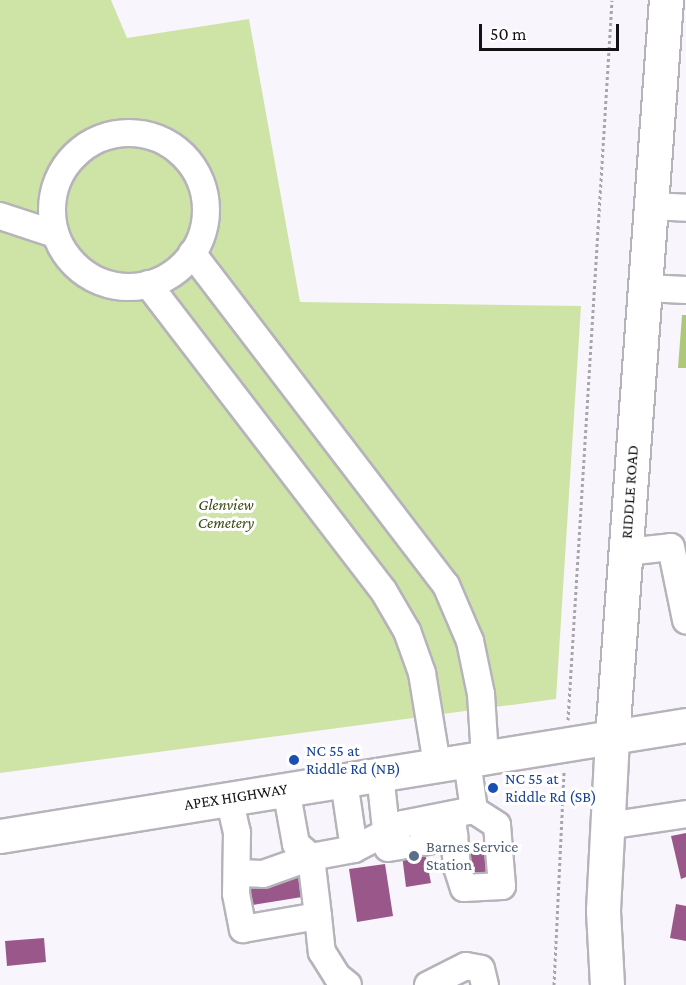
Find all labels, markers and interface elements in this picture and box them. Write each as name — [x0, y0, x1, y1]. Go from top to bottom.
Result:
scale bar — [482, 12, 622, 50]
text: 50 m — [490, 24, 527, 44]
street label: RIDDLE ROAD — [617, 445, 643, 539]
park label: Glenview Cemetery — [198, 495, 254, 533]
place label: NC 55 at Riddle Rd (NB) — [306, 741, 401, 779]
marker: NC 55 at Riddle Rd (NB) — [287, 753, 301, 767]
place label: NC 55 at Riddle Rd (SB) — [505, 769, 597, 807]
street label: APEX HIGHWAY — [183, 779, 289, 815]
marker: NC 55 at Riddle Rd (SB) — [486, 781, 500, 795]
place label: Barnes Service Station — [426, 837, 518, 875]
marker: Barnes Service Station — [407, 849, 421, 863]

